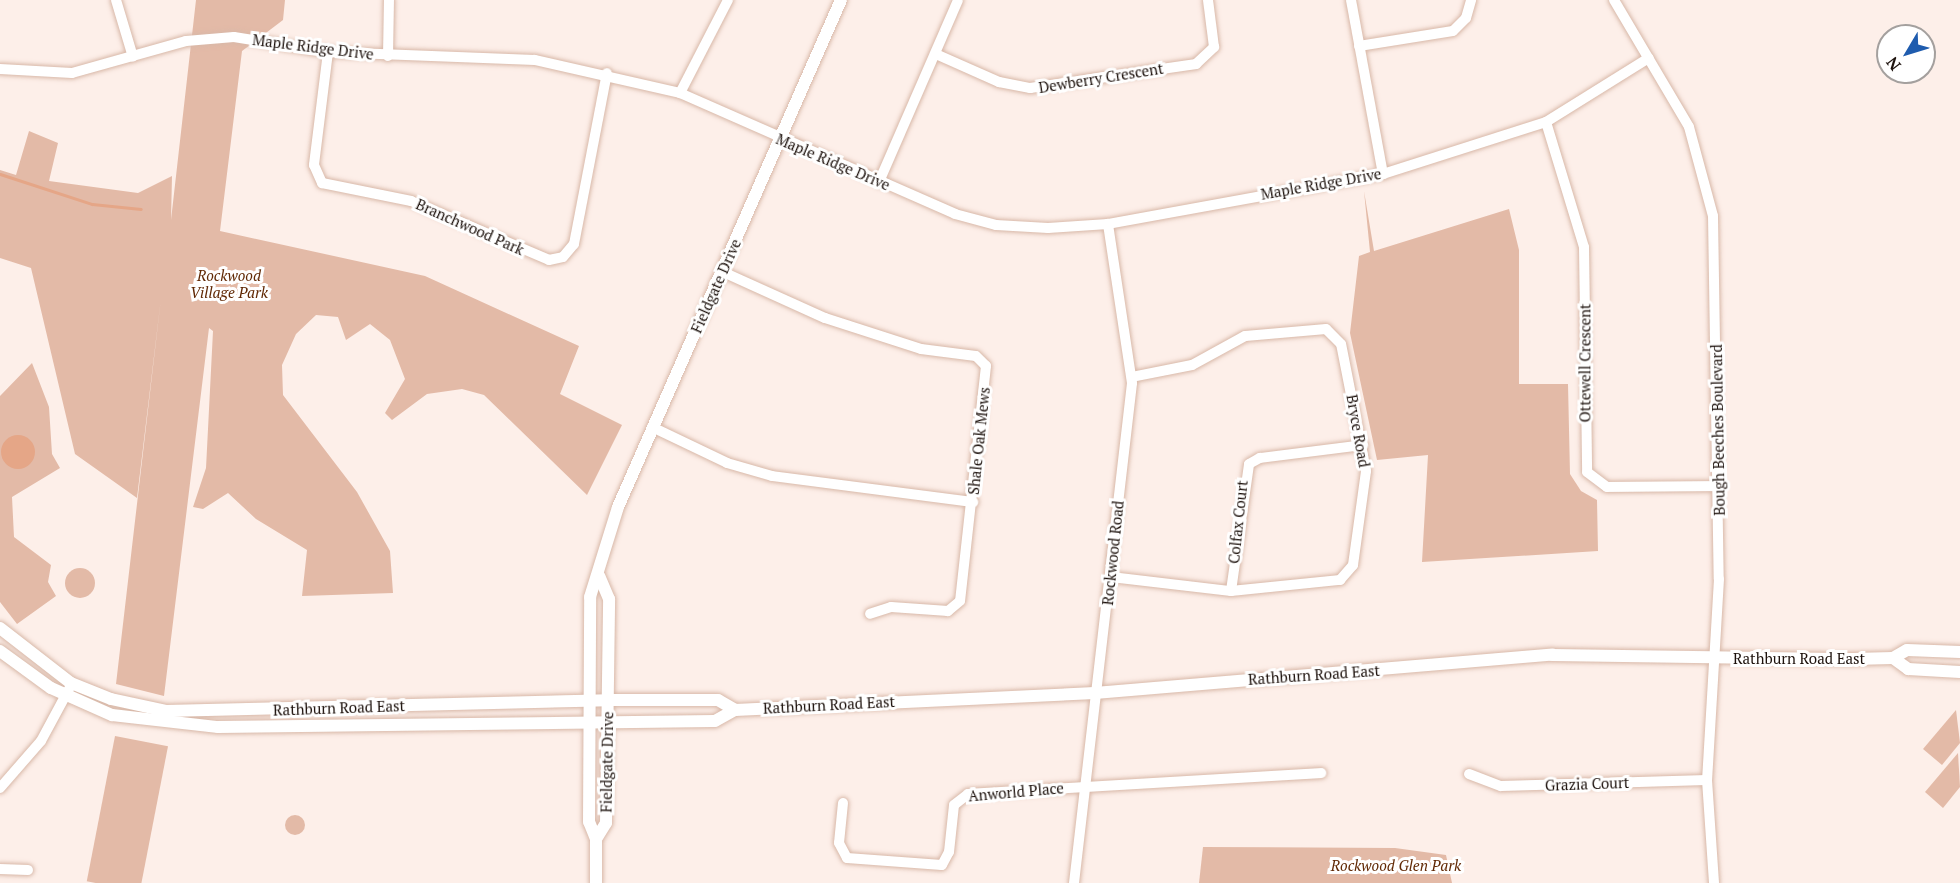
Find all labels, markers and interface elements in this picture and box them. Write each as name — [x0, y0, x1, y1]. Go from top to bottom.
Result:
north arrow — [1876, 24, 1936, 84]
street label: Maple Ridge Drive — [251, 31, 375, 63]
text: N — [1881, 52, 1906, 75]
street label: Dewberry Crescent — [1037, 59, 1165, 97]
street label: Maple Ridge Drive — [773, 130, 893, 194]
street label: Maple Ridge Drive — [1259, 165, 1383, 203]
street label: Branchwood Park — [413, 195, 527, 259]
street label: Fieldgate Drive — [687, 236, 745, 336]
park label: Rockwood Village Park — [190, 266, 268, 301]
street label: Ottewell Crescent — [1576, 304, 1594, 422]
street label: Bough Beeches Boulevard — [1708, 344, 1728, 516]
street label: Shale Oak Mews — [964, 386, 994, 496]
street label: Bryce Road — [1343, 393, 1373, 469]
street label: Colfax Court — [1225, 479, 1251, 565]
street label: Rockwood Road — [1099, 500, 1127, 606]
street label: Rathburn Road East — [1733, 650, 1865, 668]
street label: Rathburn Road East — [1247, 661, 1381, 689]
street label: Rathburn Road East — [763, 693, 895, 717]
street label: Rathburn Road East — [273, 697, 405, 719]
street label: Fieldgate Drive — [597, 711, 617, 813]
street label: Grazia Court — [1545, 774, 1629, 794]
street label: Anworld Place — [968, 779, 1064, 805]
park label: Rockwood Glen Park — [1331, 857, 1461, 875]

